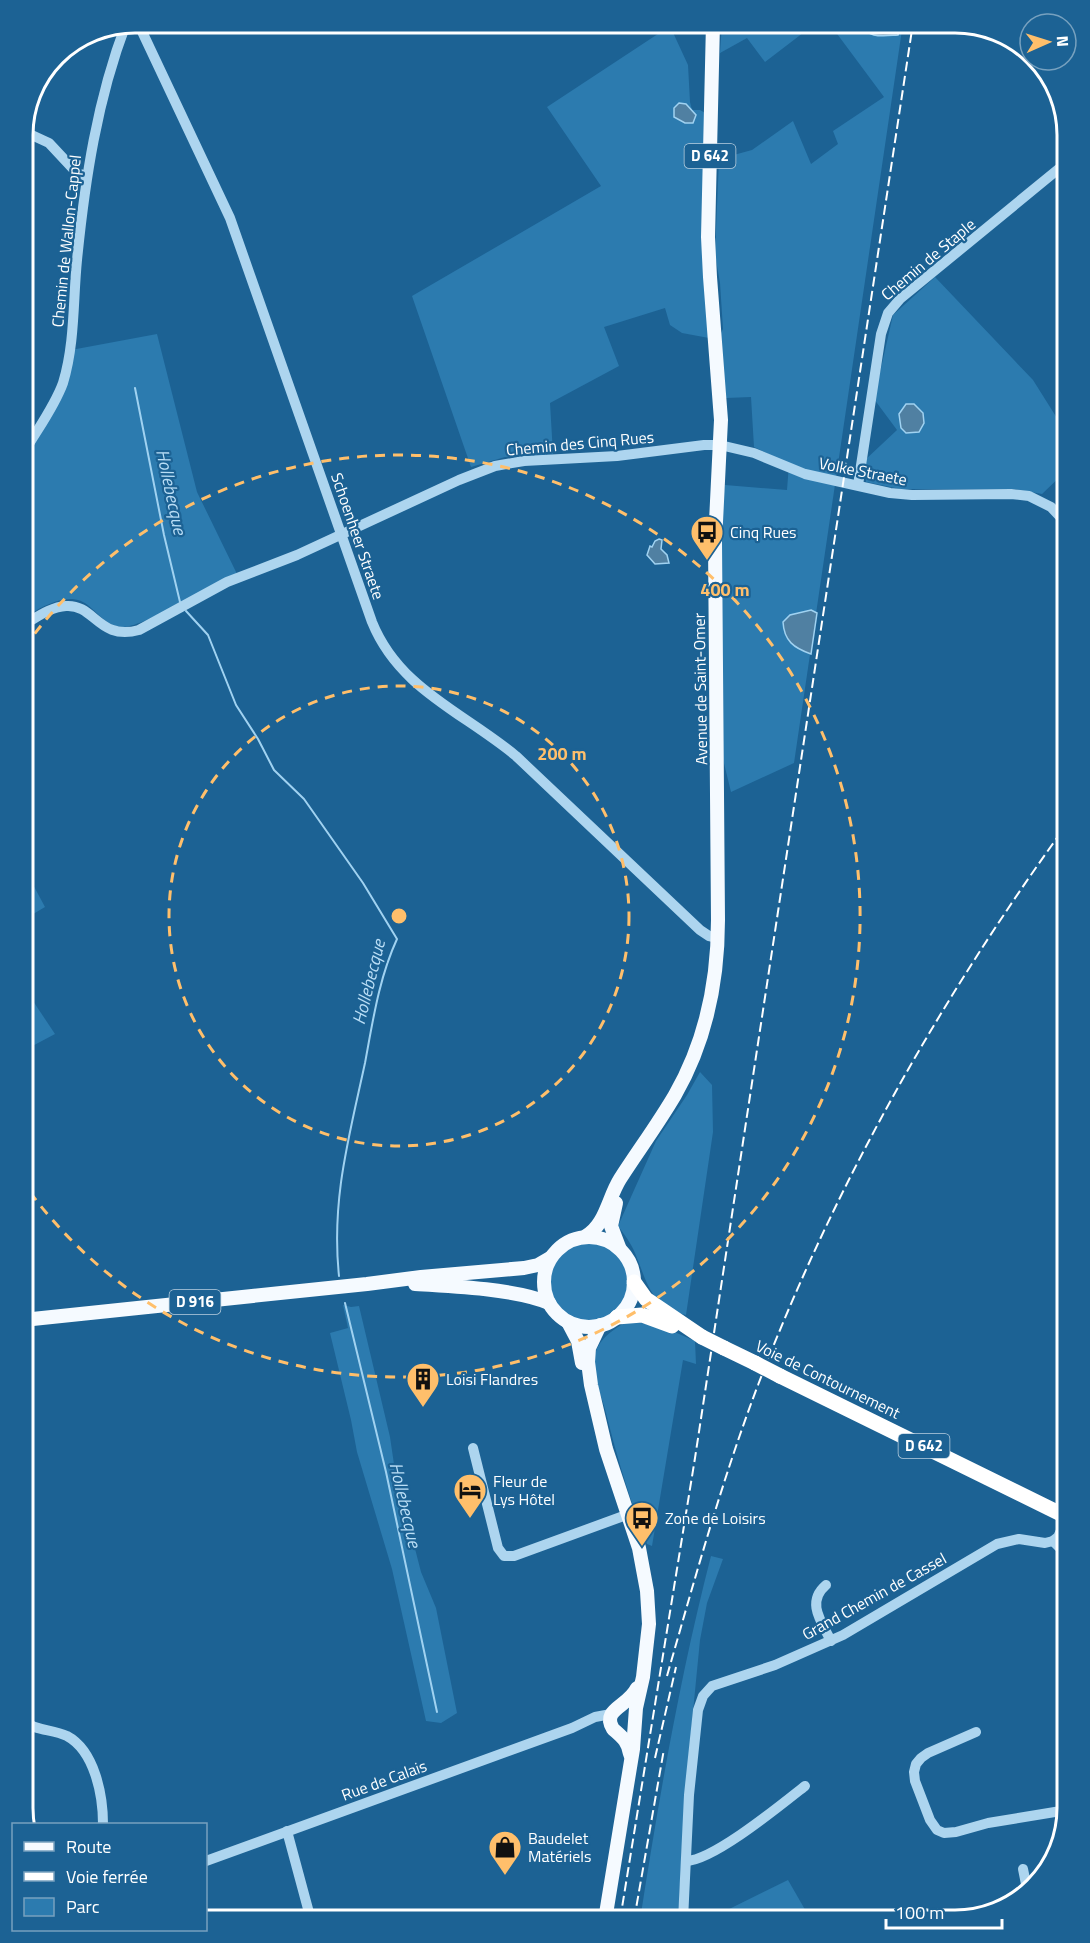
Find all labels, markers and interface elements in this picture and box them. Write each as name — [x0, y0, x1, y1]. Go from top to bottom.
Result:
north arrow — [1018, 12, 1078, 72]
text: N — [1051, 35, 1075, 47]
road number: D 642 — [684, 144, 736, 168]
street label: Chemin de Wallon-Cappel — [45, 154, 87, 328]
street label: Chemin de Staple — [876, 212, 980, 306]
street label: Chemin des Cinq Rues — [505, 425, 655, 461]
water label: Hollebecque — [149, 447, 194, 539]
street label: Volke Straete — [817, 451, 909, 491]
street label: Schoenheer Straete — [325, 469, 391, 603]
bus stop icon: Cinq Rues — [689, 514, 725, 561]
place label: Cinq Rues — [730, 520, 797, 544]
text: 400 m — [700, 576, 750, 603]
street label: Avenue de Saint-Omer — [687, 612, 713, 765]
text: 200 m — [537, 740, 587, 767]
centre of rings — [389, 906, 409, 926]
water label: Hollebecque — [345, 935, 393, 1027]
road number: D 916 — [170, 1290, 220, 1314]
street label: Voie de Contournement — [752, 1334, 905, 1425]
building icon: Loisi Flandres — [405, 1361, 441, 1408]
place label: Loisi Flandres — [446, 1367, 538, 1391]
road number: D 642 — [898, 1434, 950, 1458]
water label: Hollebecque — [383, 1460, 429, 1552]
place label: Fleur de Lys Hôtel — [493, 1469, 555, 1511]
hotel icon: Fleur de Lys Hôtel — [452, 1472, 488, 1519]
bus stop icon: Zone de Loisirs — [624, 1500, 660, 1547]
place label: Zone de Loisirs — [665, 1506, 766, 1530]
street label: Grand Chemin de Cassel — [797, 1546, 951, 1646]
street label: Rue de Calais — [338, 1753, 430, 1807]
legend — [12, 1823, 207, 1931]
place label: Baudelet Matériels — [528, 1826, 591, 1868]
shop icon: Baudelet Matériels — [487, 1829, 523, 1876]
text: Route — [66, 1833, 111, 1860]
text: Voie ferrée — [66, 1863, 148, 1890]
scale bar — [886, 1892, 1002, 1930]
text: Parc — [66, 1893, 100, 1920]
text: 100 m — [895, 1899, 944, 1926]

